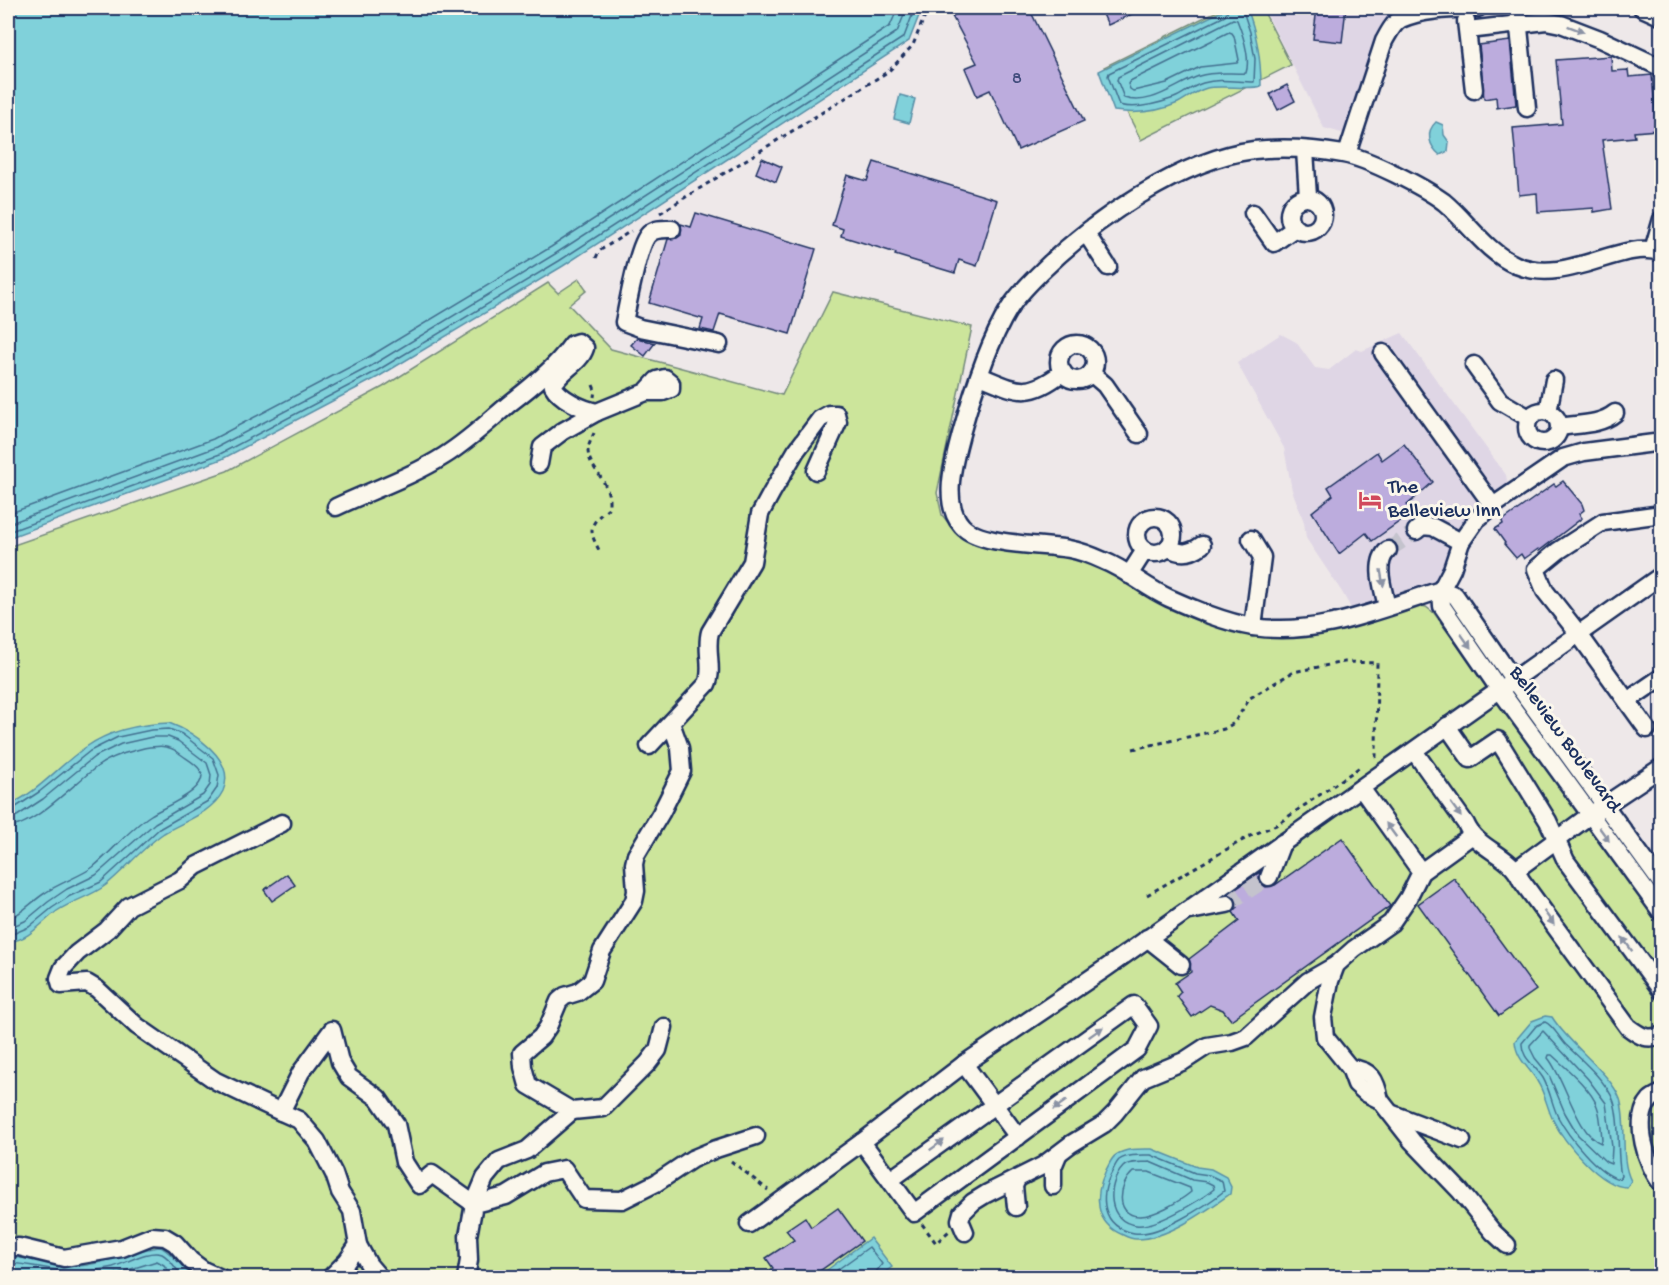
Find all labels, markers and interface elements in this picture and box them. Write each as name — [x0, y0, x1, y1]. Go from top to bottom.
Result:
one-way arrow — [1567, 25, 1585, 35]
house number: 8 — [1012, 69, 1022, 90]
place label: The Belleview Inn — [1387, 476, 1501, 525]
hotel icon: The Belleview Inn — [1357, 487, 1383, 513]
one-way arrow — [1378, 568, 1387, 587]
one-way arrow — [1460, 633, 1472, 649]
street label: Belleview Boulevard — [1502, 661, 1627, 820]
one-way arrow — [1450, 801, 1462, 817]
one-way arrow — [1385, 822, 1397, 838]
one-way arrow — [1598, 825, 1610, 841]
one-way arrow — [1543, 909, 1555, 925]
one-way arrow — [1621, 936, 1633, 952]
one-way arrow — [1087, 1026, 1103, 1038]
one-way arrow — [1053, 1099, 1068, 1111]
one-way arrow — [928, 1139, 944, 1151]

